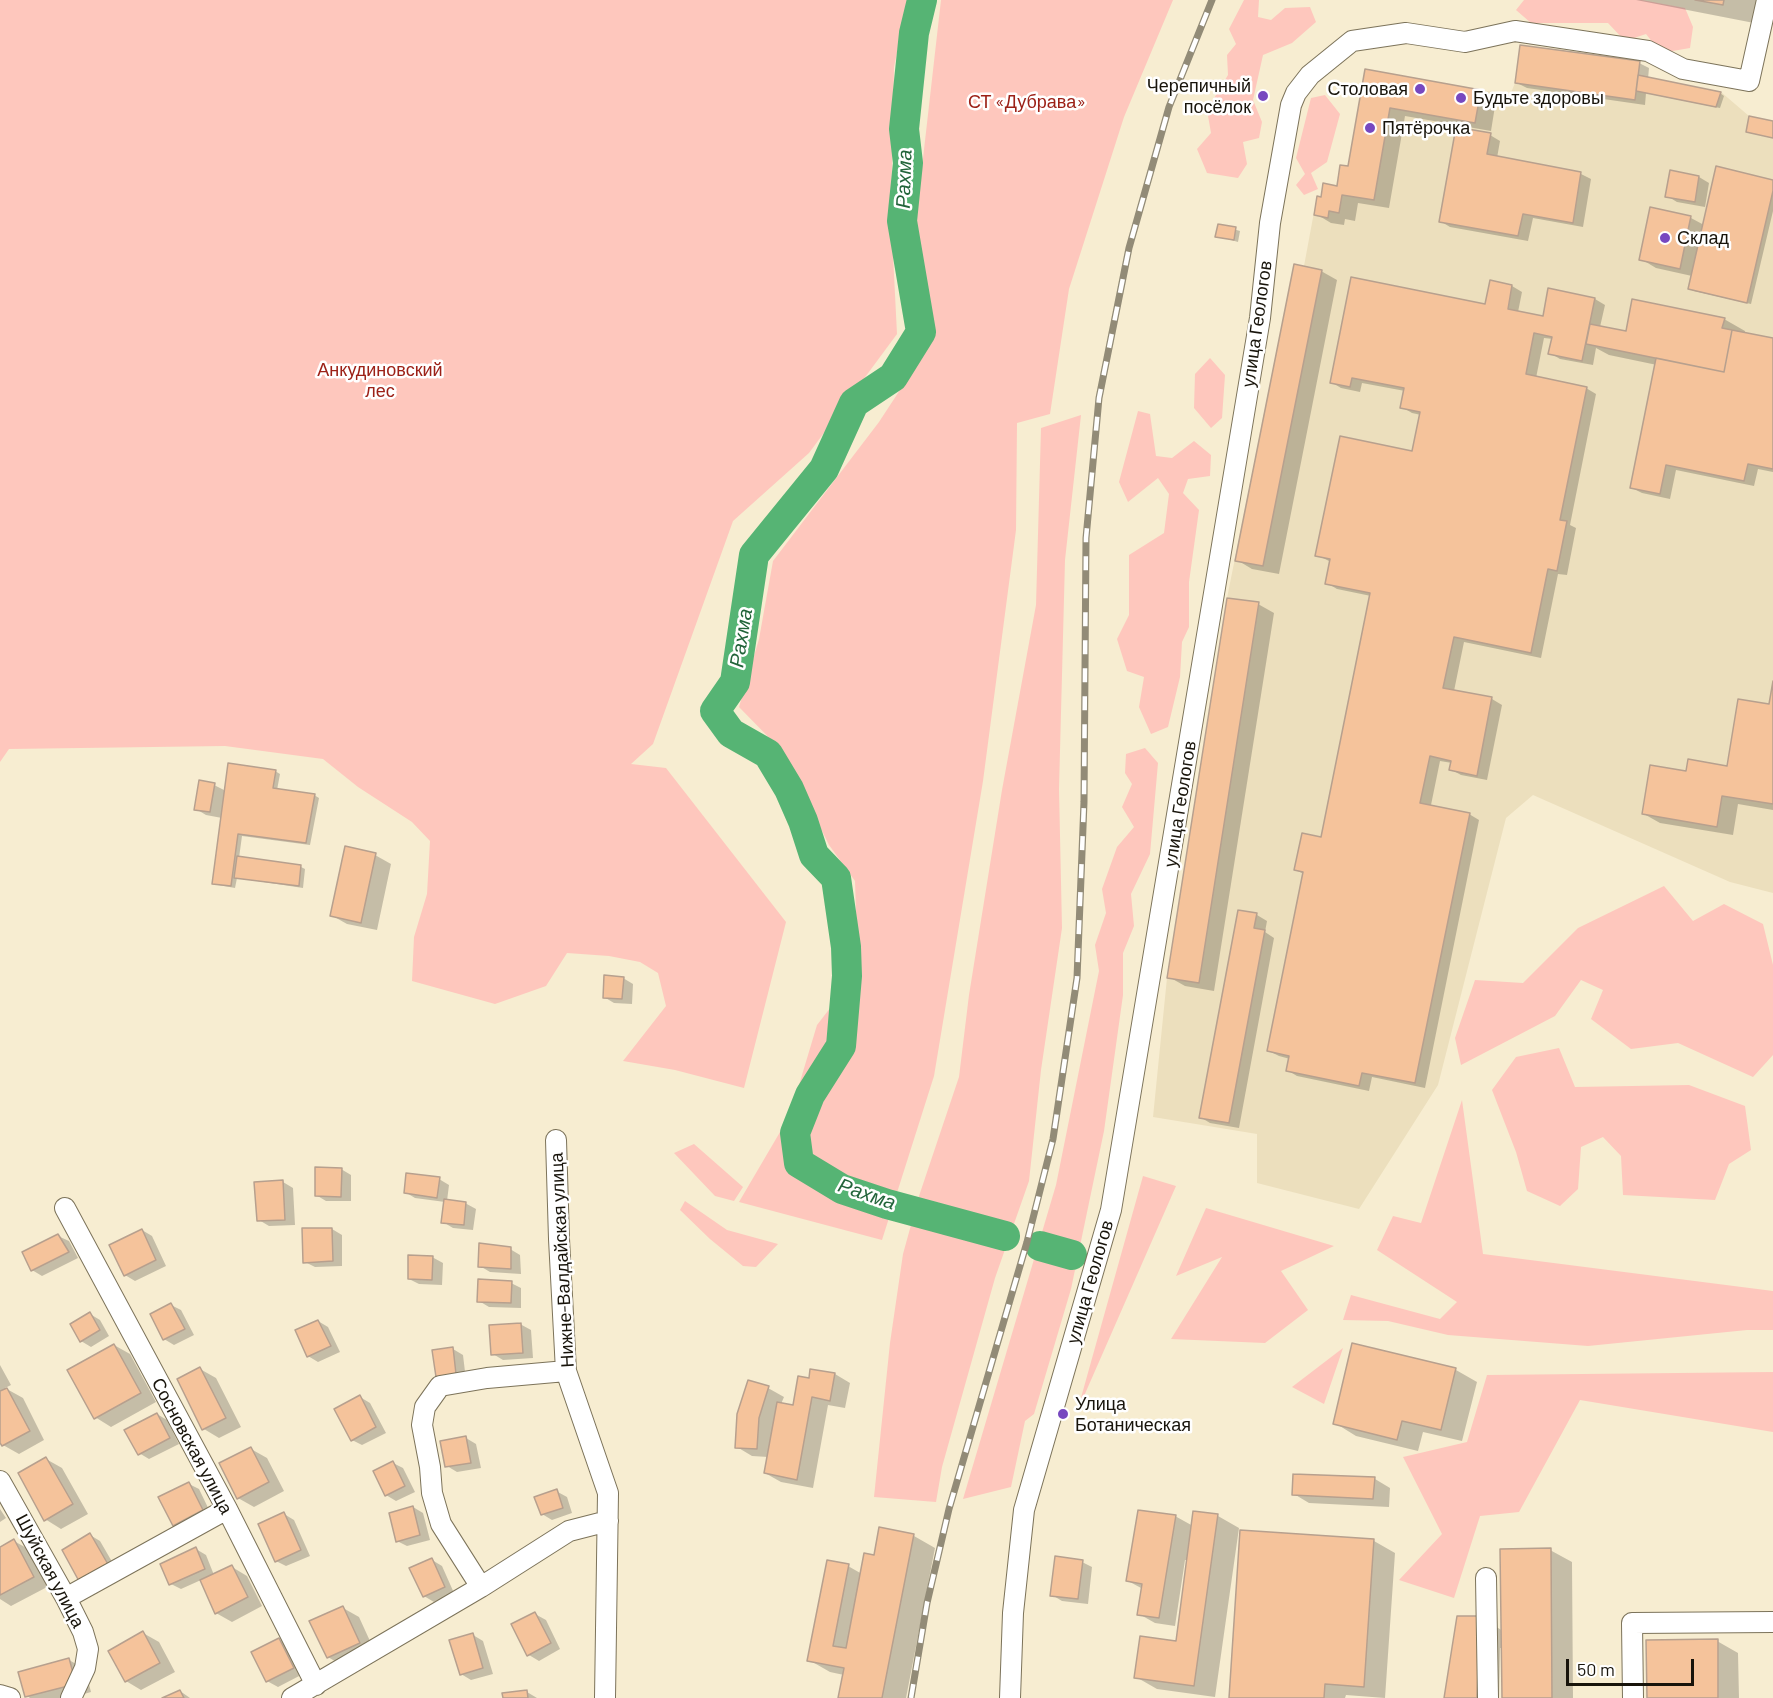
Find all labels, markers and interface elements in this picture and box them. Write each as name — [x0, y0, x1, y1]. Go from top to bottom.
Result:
place label: Черепичный посёлок — [1147, 75, 1251, 118]
place label: Столовая — [1328, 78, 1408, 100]
marker: Столовая — [1413, 82, 1427, 96]
place label: Будьте здоровы — [1473, 87, 1604, 109]
marker: Черепичный посёлок — [1256, 89, 1270, 103]
park label: СТ «Дубрава» — [968, 91, 1086, 113]
marker: Будьте здоровы — [1454, 91, 1468, 105]
place label: Пятёрочка — [1382, 117, 1470, 139]
marker: Пятёрочка — [1363, 121, 1377, 135]
water label: Рахма — [891, 149, 917, 209]
place label: Склад — [1677, 227, 1729, 249]
marker: Склад — [1658, 231, 1672, 245]
street label: улица Геологов — [1237, 259, 1277, 389]
park label: Анкудиновский лес — [317, 359, 443, 401]
water label: Рахма — [725, 607, 757, 669]
street label: улица Геологов — [1159, 739, 1201, 869]
street label: Нижне-Валдайская улица — [546, 1152, 578, 1368]
water label: Рахма — [835, 1173, 899, 1215]
street label: улица Геологов — [1062, 1218, 1118, 1346]
street label: Сосновская улица — [147, 1374, 237, 1518]
place label: Улица Ботаническая — [1075, 1393, 1191, 1436]
marker: Улица Ботаническая — [1056, 1407, 1070, 1421]
street label: Шуйская улица — [11, 1510, 89, 1632]
scale bar — [1569, 1647, 1696, 1685]
text: 50 m — [1577, 1658, 1615, 1680]

